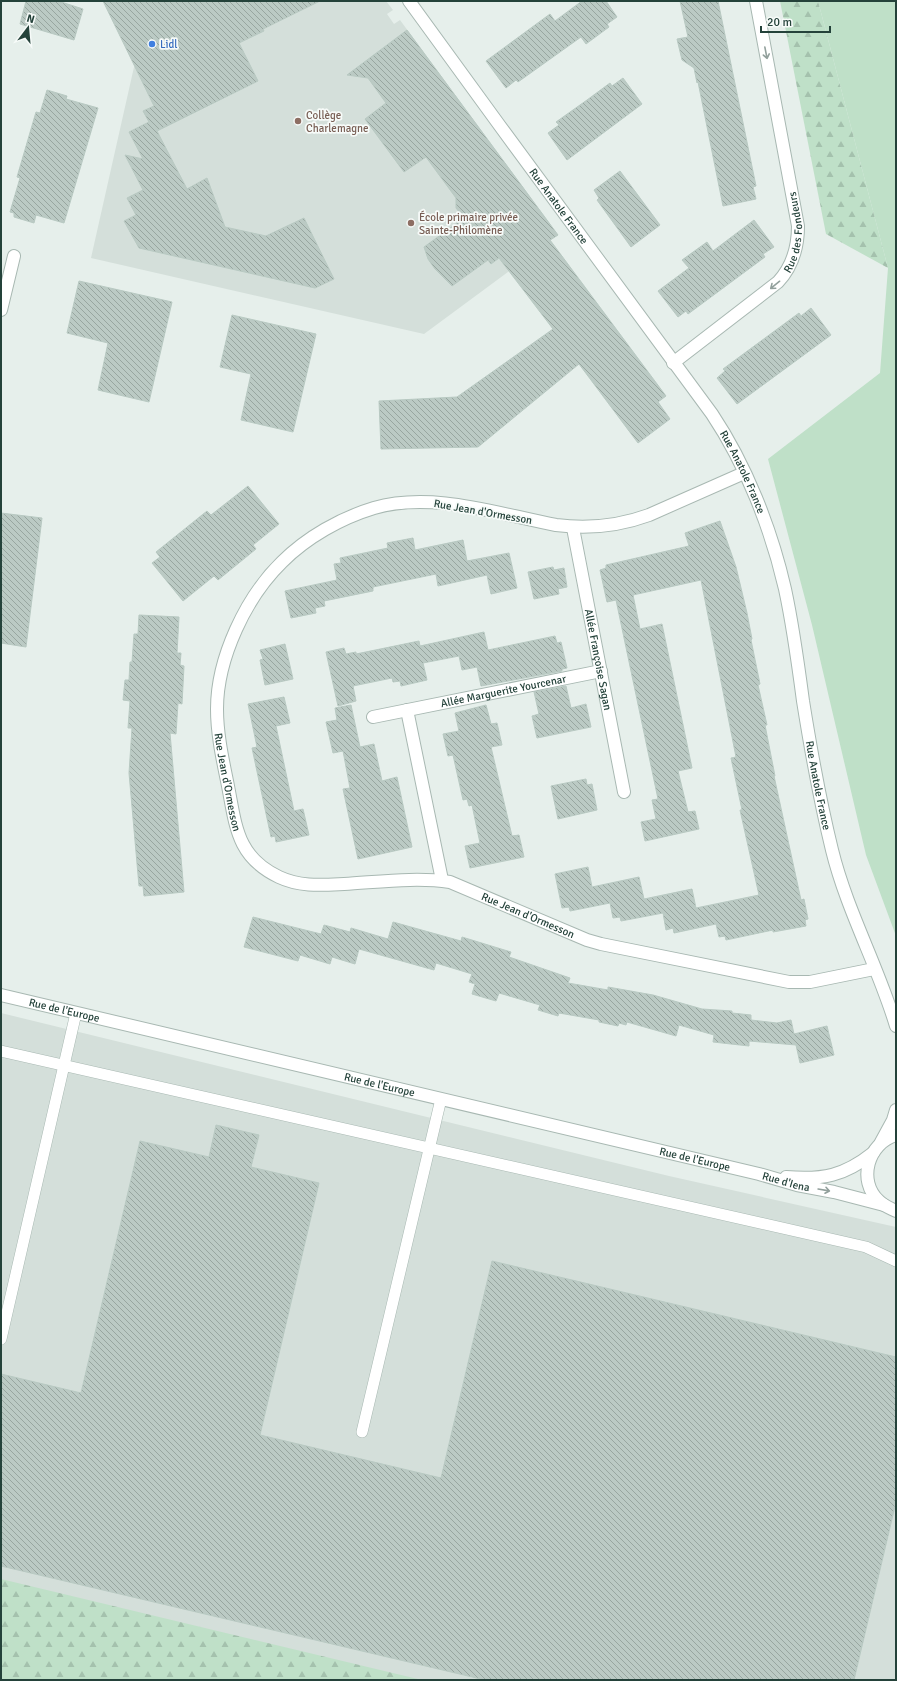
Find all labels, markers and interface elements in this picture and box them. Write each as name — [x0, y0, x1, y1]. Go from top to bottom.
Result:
north arrow — [8, 8, 48, 48]
scale bar — [761, 8, 830, 34]
text: N — [25, 12, 36, 26]
text: 20 m — [767, 15, 792, 30]
place label: Lidl — [160, 38, 178, 51]
marker: Lidl — [147, 39, 157, 49]
one-way arrow — [762, 46, 770, 59]
place label: Collège Charlemagne — [306, 109, 369, 135]
marker: Collège Charlemagne — [293, 116, 303, 126]
street label: Rue Anatole France — [527, 166, 591, 246]
street label: Rue des Fondeurs — [781, 191, 805, 275]
place label: École primaire privée Sainte-Philomène — [419, 210, 518, 237]
marker: École primaire privée Sainte-Philomène — [406, 218, 416, 228]
one-way arrow — [769, 281, 780, 289]
street label: Rue Anatole France — [717, 428, 768, 515]
street label: Rue Jean d'Ormesson — [433, 497, 533, 527]
street label: Allée Françoise Sagan — [582, 608, 615, 711]
street label: Allée Marguerite Yourcenar — [439, 672, 567, 710]
street label: Rue Jean d'Ormesson — [212, 732, 244, 833]
street label: Rue Anatole France — [803, 740, 834, 831]
street label: Rue Jean d'Ormesson — [480, 890, 577, 941]
street label: Rue de l'Europe — [28, 995, 101, 1025]
street label: Rue de l'Europe — [343, 1070, 416, 1099]
street label: Rue de l'Europe — [658, 1144, 732, 1174]
street label: Rue d'Iena — [761, 1169, 811, 1194]
one-way arrow — [817, 1186, 830, 1194]

